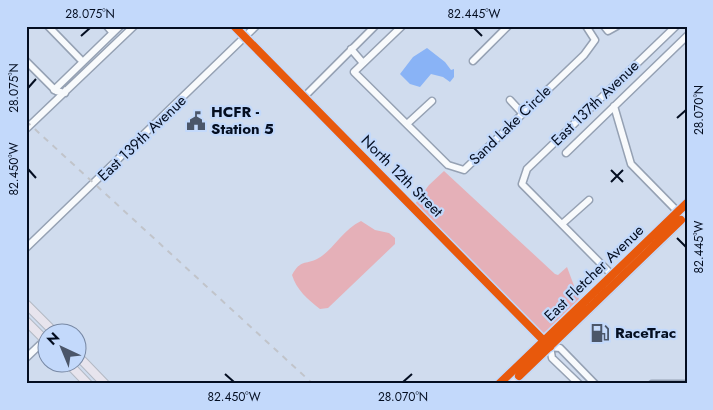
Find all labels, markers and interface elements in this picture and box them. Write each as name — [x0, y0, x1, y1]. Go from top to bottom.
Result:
text: 28.075°N — [65, 5, 115, 23]
text: 82.445°W — [448, 5, 501, 23]
street label: East 137th Avenue — [546, 55, 644, 151]
text: 28.075°N — [5, 63, 23, 113]
street label: Sand Lake Circle — [464, 80, 556, 170]
text: 28.070°N — [690, 85, 708, 135]
street label: East 139th Avenue — [93, 90, 192, 186]
place label: HCFR - Station 5 — [211, 101, 274, 140]
public building icon: HCFR - Station 5 — [185, 110, 207, 132]
street label: North 12th Street — [356, 130, 448, 222]
text: 82.450°W — [5, 142, 23, 196]
street label: East Fletcher Avenue — [539, 219, 649, 326]
text: 82.445°W — [690, 220, 708, 273]
north arrow — [38, 322, 88, 372]
fuel station icon: RaceTrac — [589, 322, 611, 344]
place label: RaceTrac — [615, 322, 676, 344]
text: N — [42, 328, 64, 350]
text: 82.450°W — [207, 388, 261, 406]
text: 28.070°N — [378, 388, 428, 406]

